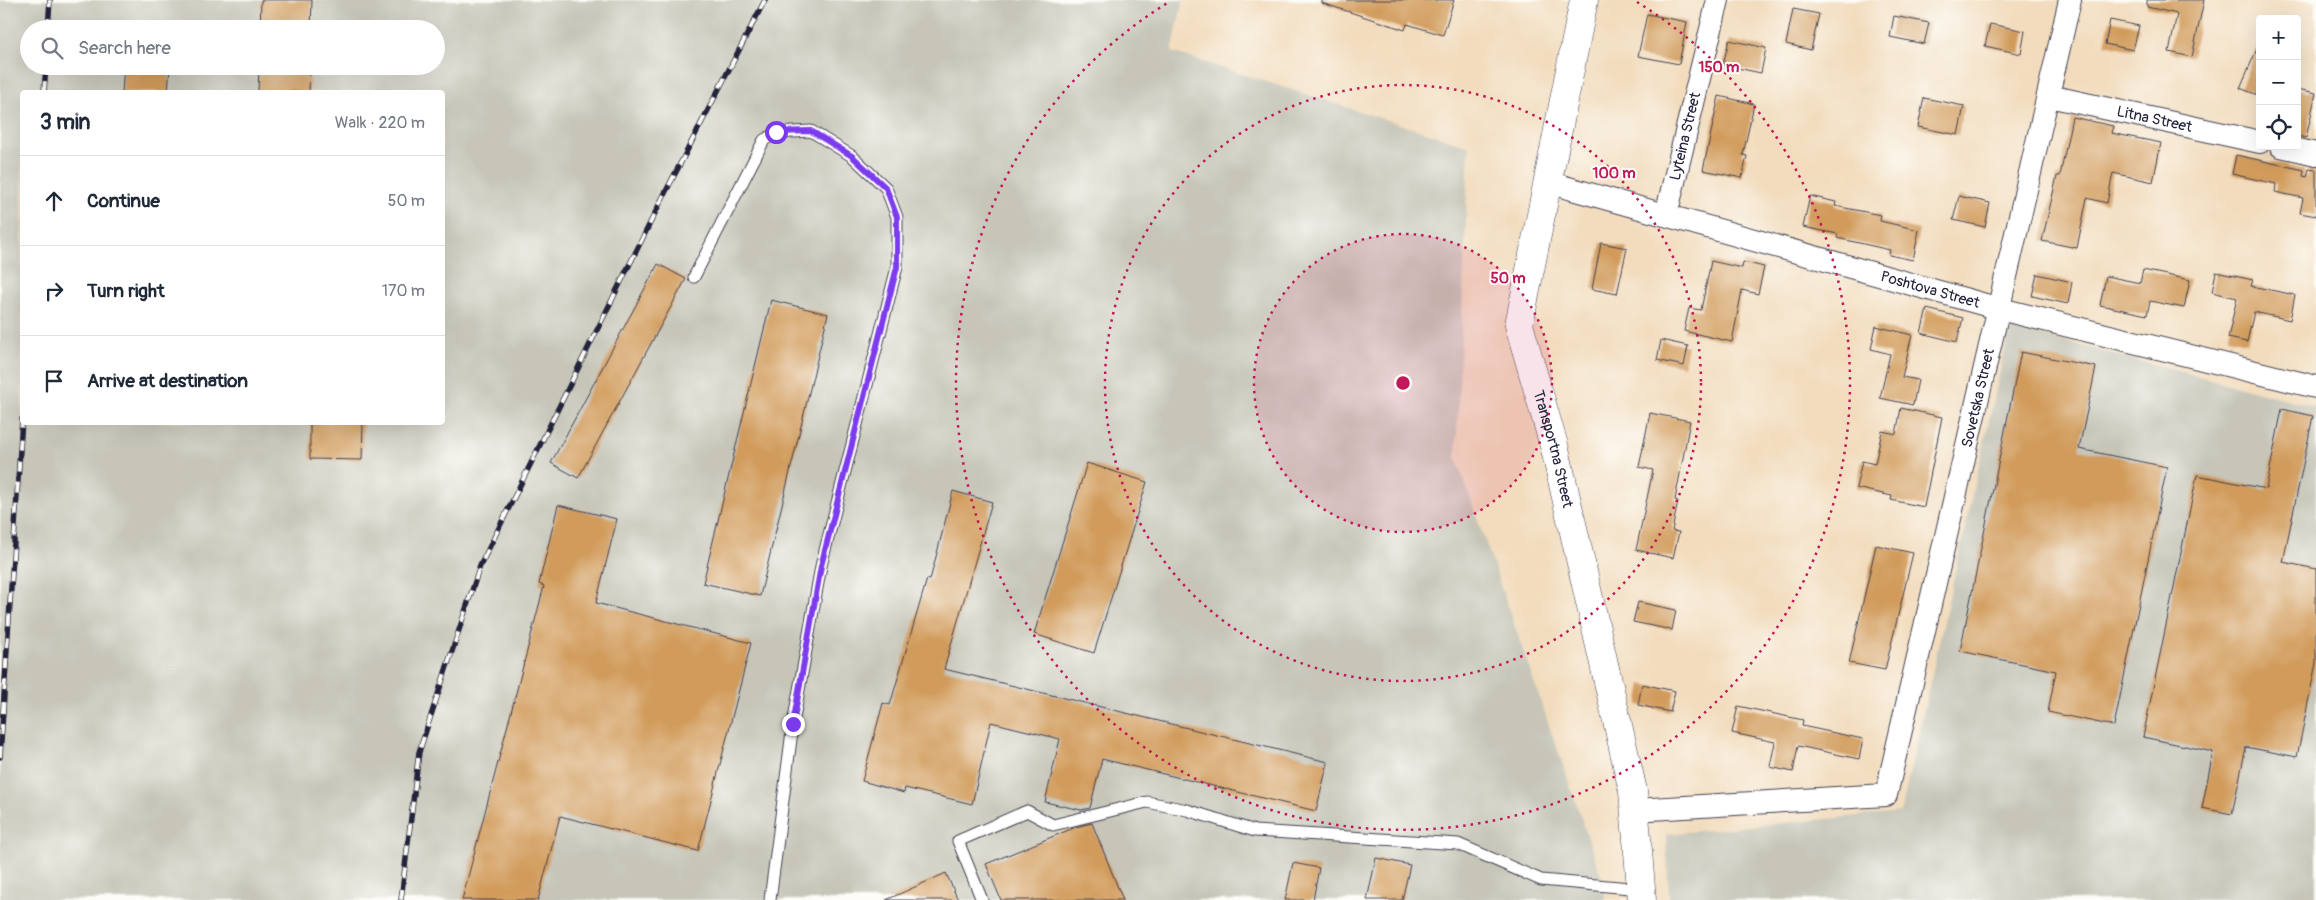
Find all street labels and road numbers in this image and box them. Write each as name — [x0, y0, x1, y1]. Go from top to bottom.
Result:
street label: Lyteina Street — [1665, 89, 1705, 182]
street label: Litna Street — [2115, 102, 2195, 137]
street label: Poshtova Street — [1879, 267, 1983, 313]
street label: Sovetska Street — [1957, 346, 1999, 449]
street label: Transportna Street — [1529, 388, 1578, 510]

